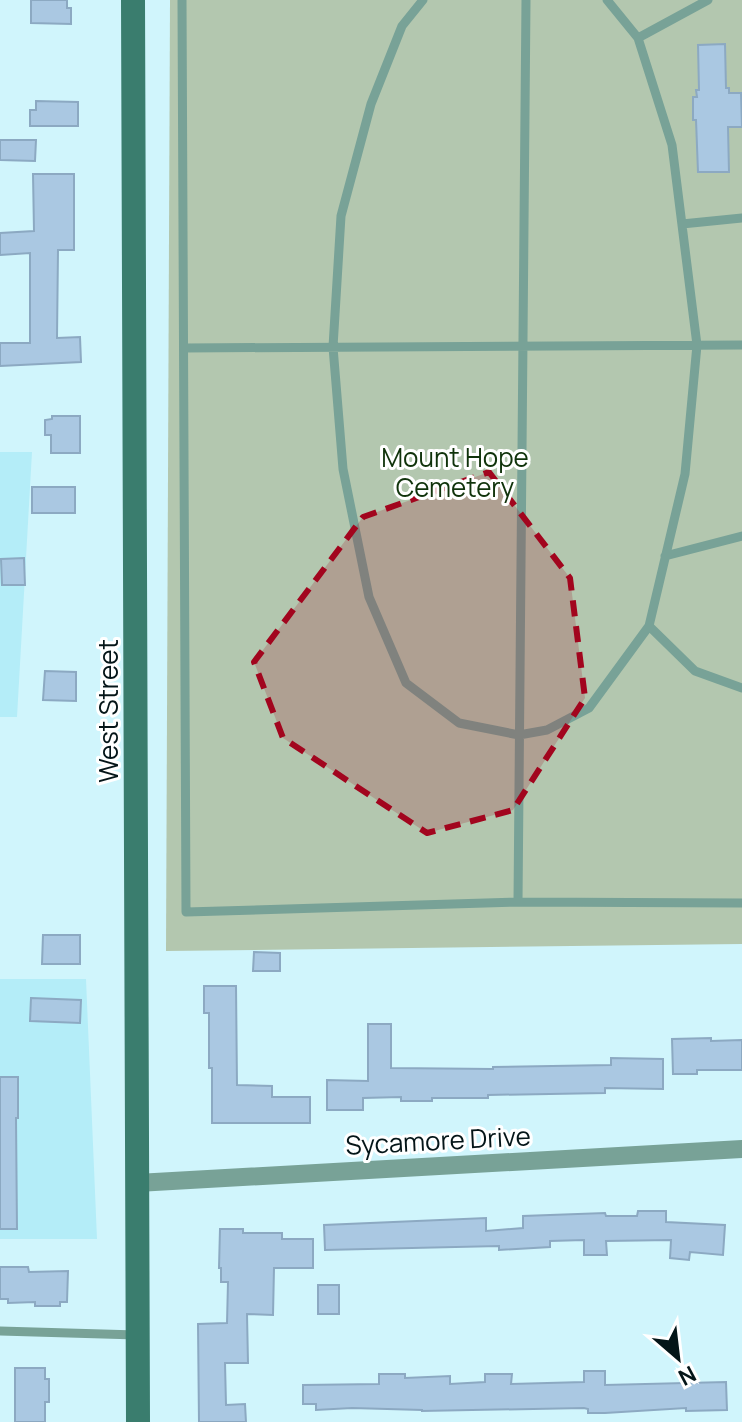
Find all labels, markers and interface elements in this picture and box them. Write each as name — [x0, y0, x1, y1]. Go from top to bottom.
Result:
park label: Mount Hope Cemetery — [381, 439, 529, 505]
street label: West Street — [90, 639, 126, 783]
street label: Sycamore Drive — [345, 1117, 531, 1163]
north arrow — [638, 1318, 718, 1398]
text: N — [673, 1359, 701, 1393]

